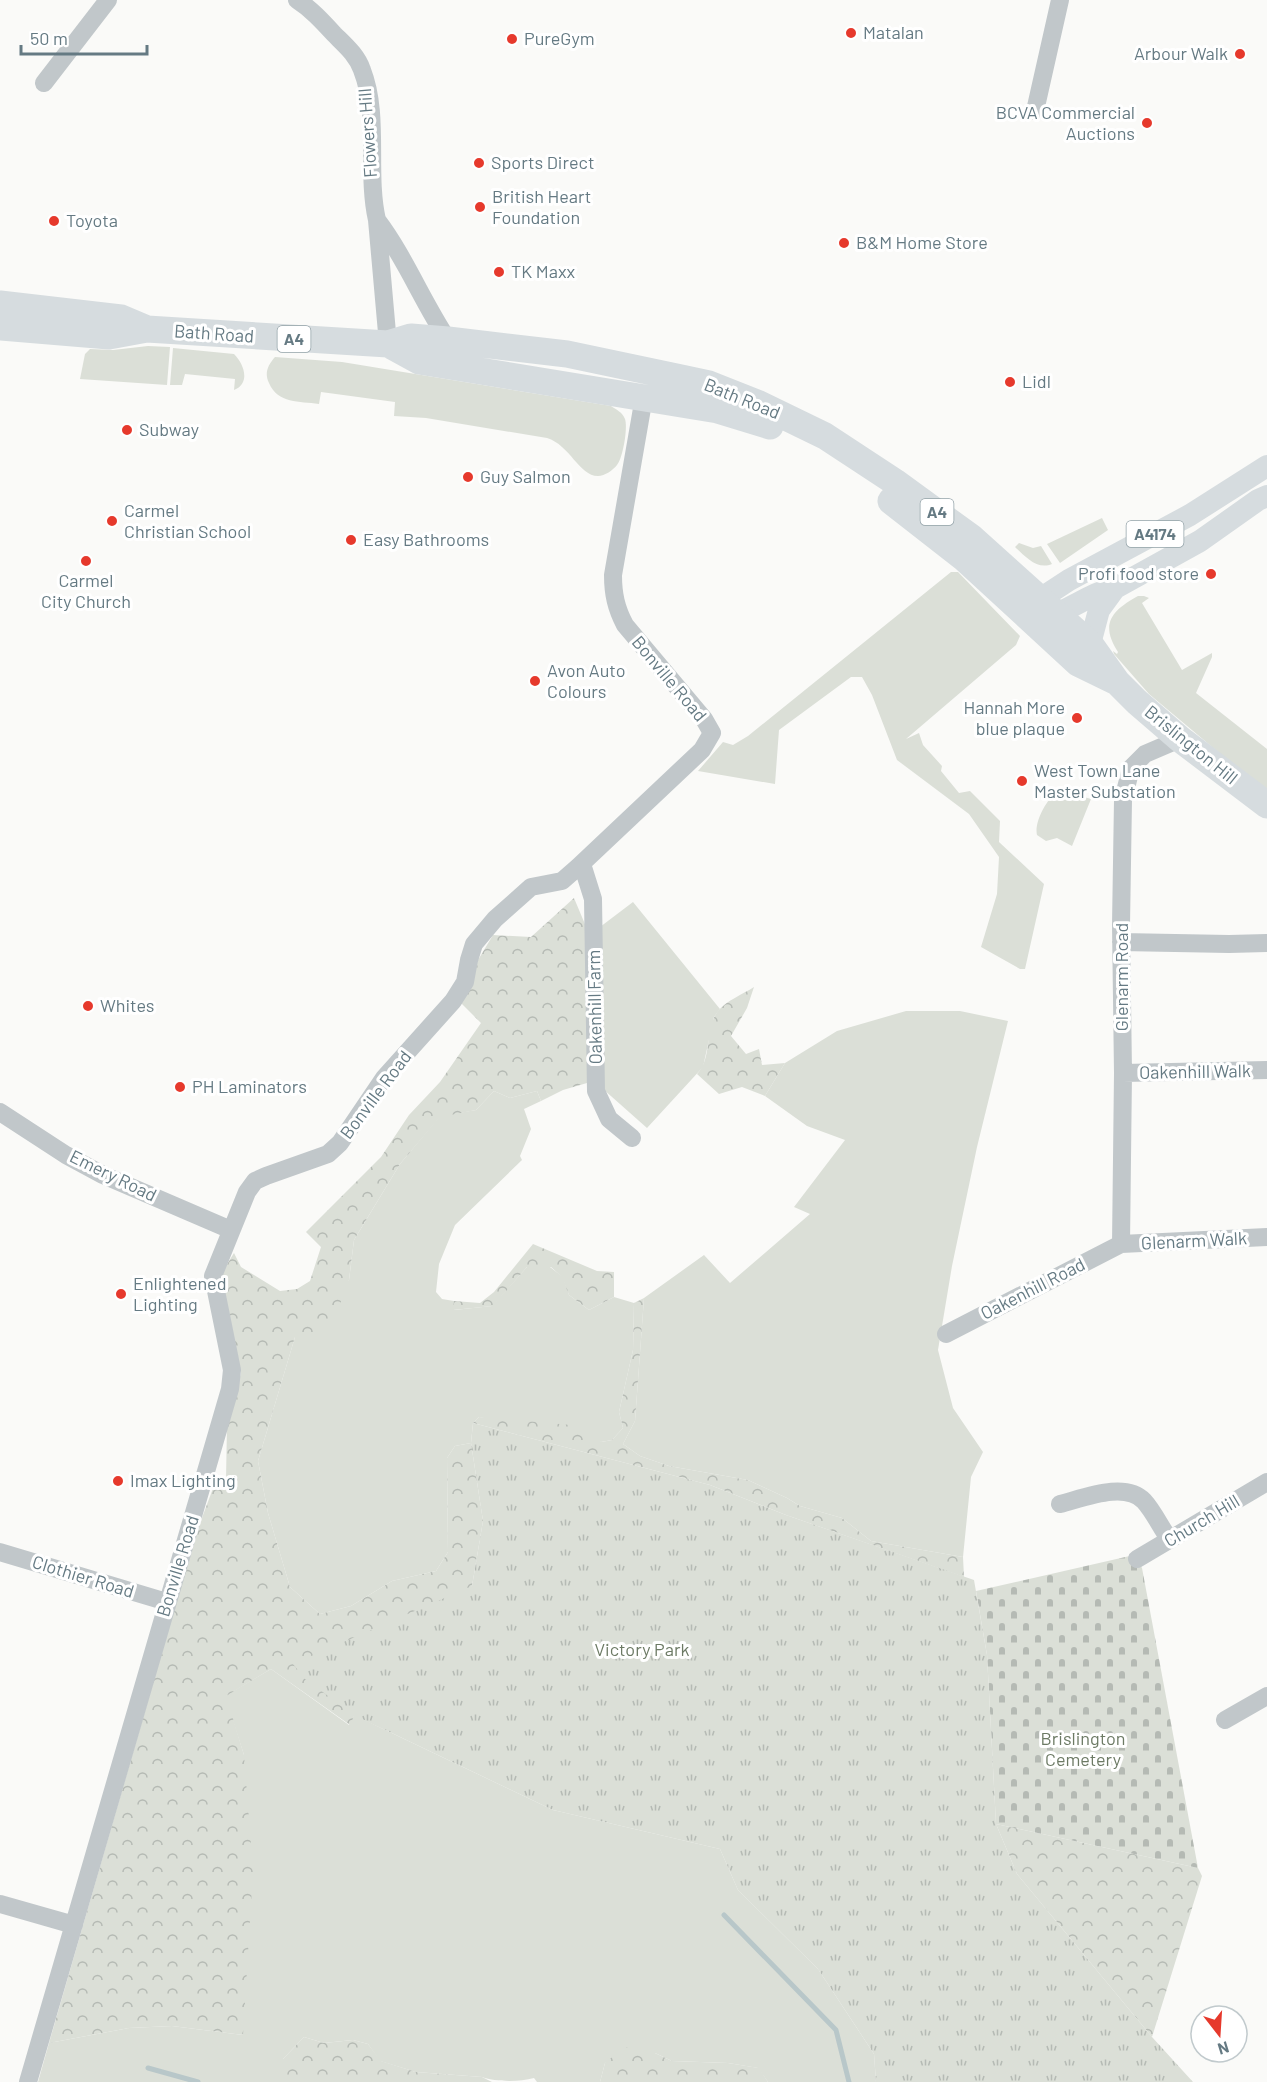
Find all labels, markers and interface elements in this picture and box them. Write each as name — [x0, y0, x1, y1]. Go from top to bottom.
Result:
scale bar — [21, 18, 147, 56]
place label: Matalan — [863, 21, 924, 43]
marker: Matalan — [844, 26, 858, 40]
text: 50 m — [30, 27, 68, 49]
place label: PureGym — [524, 27, 595, 49]
marker: PureGym — [505, 32, 519, 46]
place label: Arbour Walk — [1134, 42, 1228, 64]
marker: Arbour Walk — [1233, 47, 1247, 61]
street label: Flowers Hill — [353, 88, 381, 178]
place label: BCVA Commercial Auctions — [996, 101, 1135, 144]
marker: BCVA Commercial Auctions — [1140, 116, 1154, 130]
place label: Sports Direct — [491, 151, 594, 173]
marker: Sports Direct — [472, 156, 486, 170]
place label: British Heart Foundation — [492, 185, 591, 228]
marker: British Heart Foundation — [473, 200, 487, 214]
place label: Toyota — [66, 209, 118, 231]
marker: Toyota — [47, 214, 61, 228]
place label: B&M Home Store — [856, 231, 988, 253]
marker: B&M Home Store — [837, 236, 851, 250]
place label: TK Maxx — [511, 260, 575, 282]
marker: TK Maxx — [492, 265, 506, 279]
street label: Bath Road — [173, 319, 255, 347]
road number: A4 — [278, 326, 310, 352]
place label: Lidl — [1022, 370, 1051, 392]
street label: Bath Road — [701, 373, 784, 423]
marker: Lidl — [1003, 375, 1017, 389]
place label: Subway — [139, 418, 199, 440]
marker: Subway — [120, 423, 134, 437]
place label: Guy Salmon — [480, 465, 571, 487]
marker: Guy Salmon — [461, 470, 475, 484]
place label: Carmel Christian School — [124, 499, 251, 542]
road number: A4 — [920, 499, 954, 525]
marker: Carmel Christian School — [105, 514, 119, 528]
road number: A4174 — [1126, 521, 1184, 547]
place label: Easy Bathrooms — [363, 528, 489, 550]
marker: Easy Bathrooms — [344, 533, 358, 547]
marker: Carmel City Church — [79, 554, 93, 568]
place label: Profi food store — [1078, 562, 1199, 584]
marker: Profi food store — [1204, 567, 1218, 581]
place label: Carmel City Church — [41, 569, 131, 612]
street label: Bonville Road — [628, 631, 712, 726]
place label: Avon Auto Colours — [547, 659, 625, 702]
marker: Avon Auto Colours — [528, 674, 542, 688]
place label: Hannah More blue plaque — [963, 696, 1065, 739]
street label: Brislington Hill — [1141, 700, 1243, 788]
marker: Hannah More blue plaque — [1070, 711, 1084, 725]
place label: West Town Lane Master Substation — [1034, 759, 1176, 802]
marker: West Town Lane Master Substation — [1015, 774, 1029, 788]
street label: Glenarm Road — [1110, 923, 1132, 1031]
street label: Oakenhill Farm — [582, 949, 606, 1065]
place label: Whites — [100, 994, 154, 1016]
marker: Whites — [81, 999, 95, 1013]
street label: Bonville Road — [335, 1046, 416, 1143]
street label: Oakenhill Walk — [1139, 1059, 1251, 1083]
place label: PH Laminators — [192, 1075, 307, 1097]
marker: PH Laminators — [173, 1080, 187, 1094]
street label: Emery Road — [66, 1145, 161, 1206]
street label: Glenarm Walk — [1140, 1226, 1247, 1254]
street label: Oakenhill Road — [977, 1252, 1088, 1324]
place label: Enlightened Lighting — [133, 1272, 227, 1315]
marker: Enlightened Lighting — [114, 1287, 128, 1301]
place label: Imax Lighting — [130, 1469, 236, 1491]
marker: Imax Lighting — [111, 1474, 125, 1488]
street label: Church Hill — [1160, 1489, 1243, 1551]
street label: Bonville Road — [151, 1512, 203, 1619]
street label: Clothier Road — [30, 1550, 137, 1602]
park label: Victory Park — [595, 1638, 689, 1660]
park label: Brislington Cemetery — [1041, 1727, 1125, 1770]
north arrow — [1189, 2004, 1249, 2064]
text: N — [1216, 2038, 1231, 2059]

